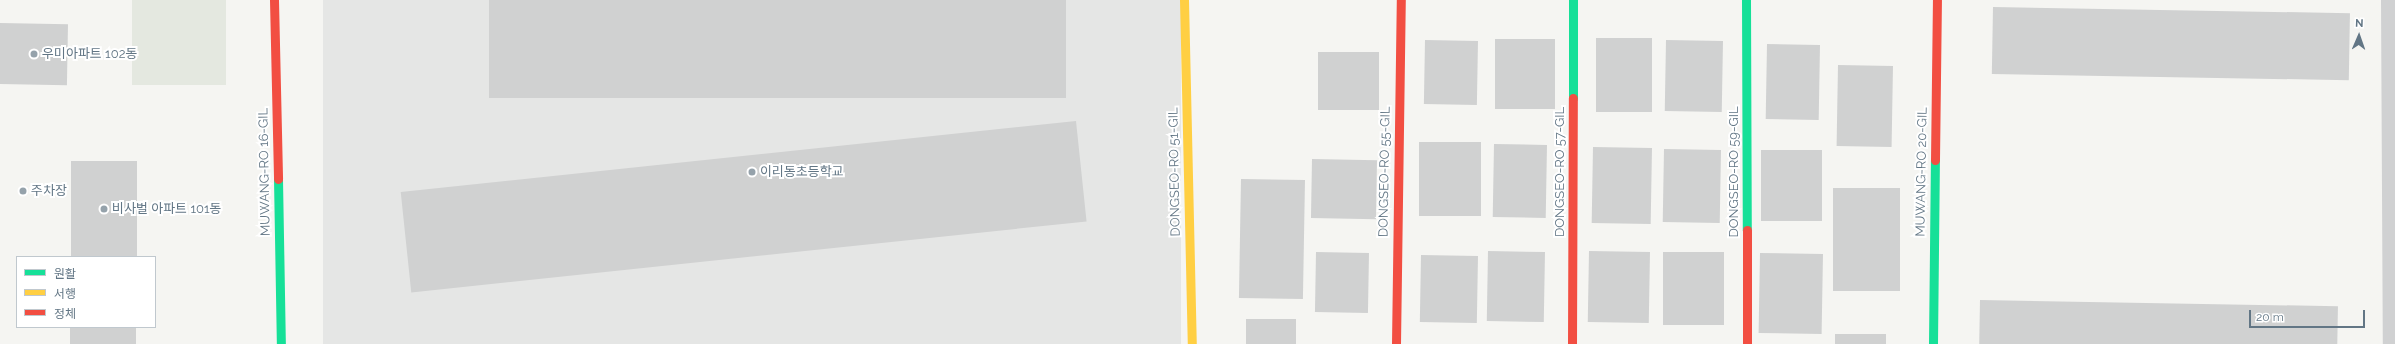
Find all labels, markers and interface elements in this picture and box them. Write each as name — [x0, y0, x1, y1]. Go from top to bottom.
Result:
north arrow — [2339, 16, 2379, 56]
text: N — [2355, 17, 2364, 30]
place label: 우미아파트 102동 — [42, 46, 137, 62]
marker: 우미아파트 102동 — [29, 49, 39, 59]
street label: DONGSEO-RO 59-GIL — [1726, 106, 1742, 238]
street label: DONGSEO-RO 51-GIL — [1166, 107, 1184, 237]
street label: DONGSEO-RO 55-GIL — [1376, 107, 1394, 237]
street label: DONGSEO-RO 57-GIL — [1552, 107, 1568, 237]
street label: MUWANG-RO 20-GIL — [1913, 107, 1931, 237]
street label: MUWANG-RO 16-GIL — [256, 108, 274, 236]
place label: 이리동초등학교 — [760, 164, 844, 180]
marker: 이리동초등학교 — [747, 167, 757, 177]
place label: 주차장 — [31, 183, 67, 199]
marker: 주차장 — [18, 186, 28, 196]
place label: 비사벌 아파트 101동 — [112, 201, 221, 217]
marker: 비사벌 아파트 101동 — [99, 204, 109, 214]
legend — [16, 256, 156, 328]
text: 원활 — [54, 267, 76, 281]
text: 서행 — [54, 287, 76, 301]
scale bar — [2251, 302, 2367, 328]
text: 정체 — [54, 307, 76, 321]
text: 20 m — [2256, 310, 2284, 324]

